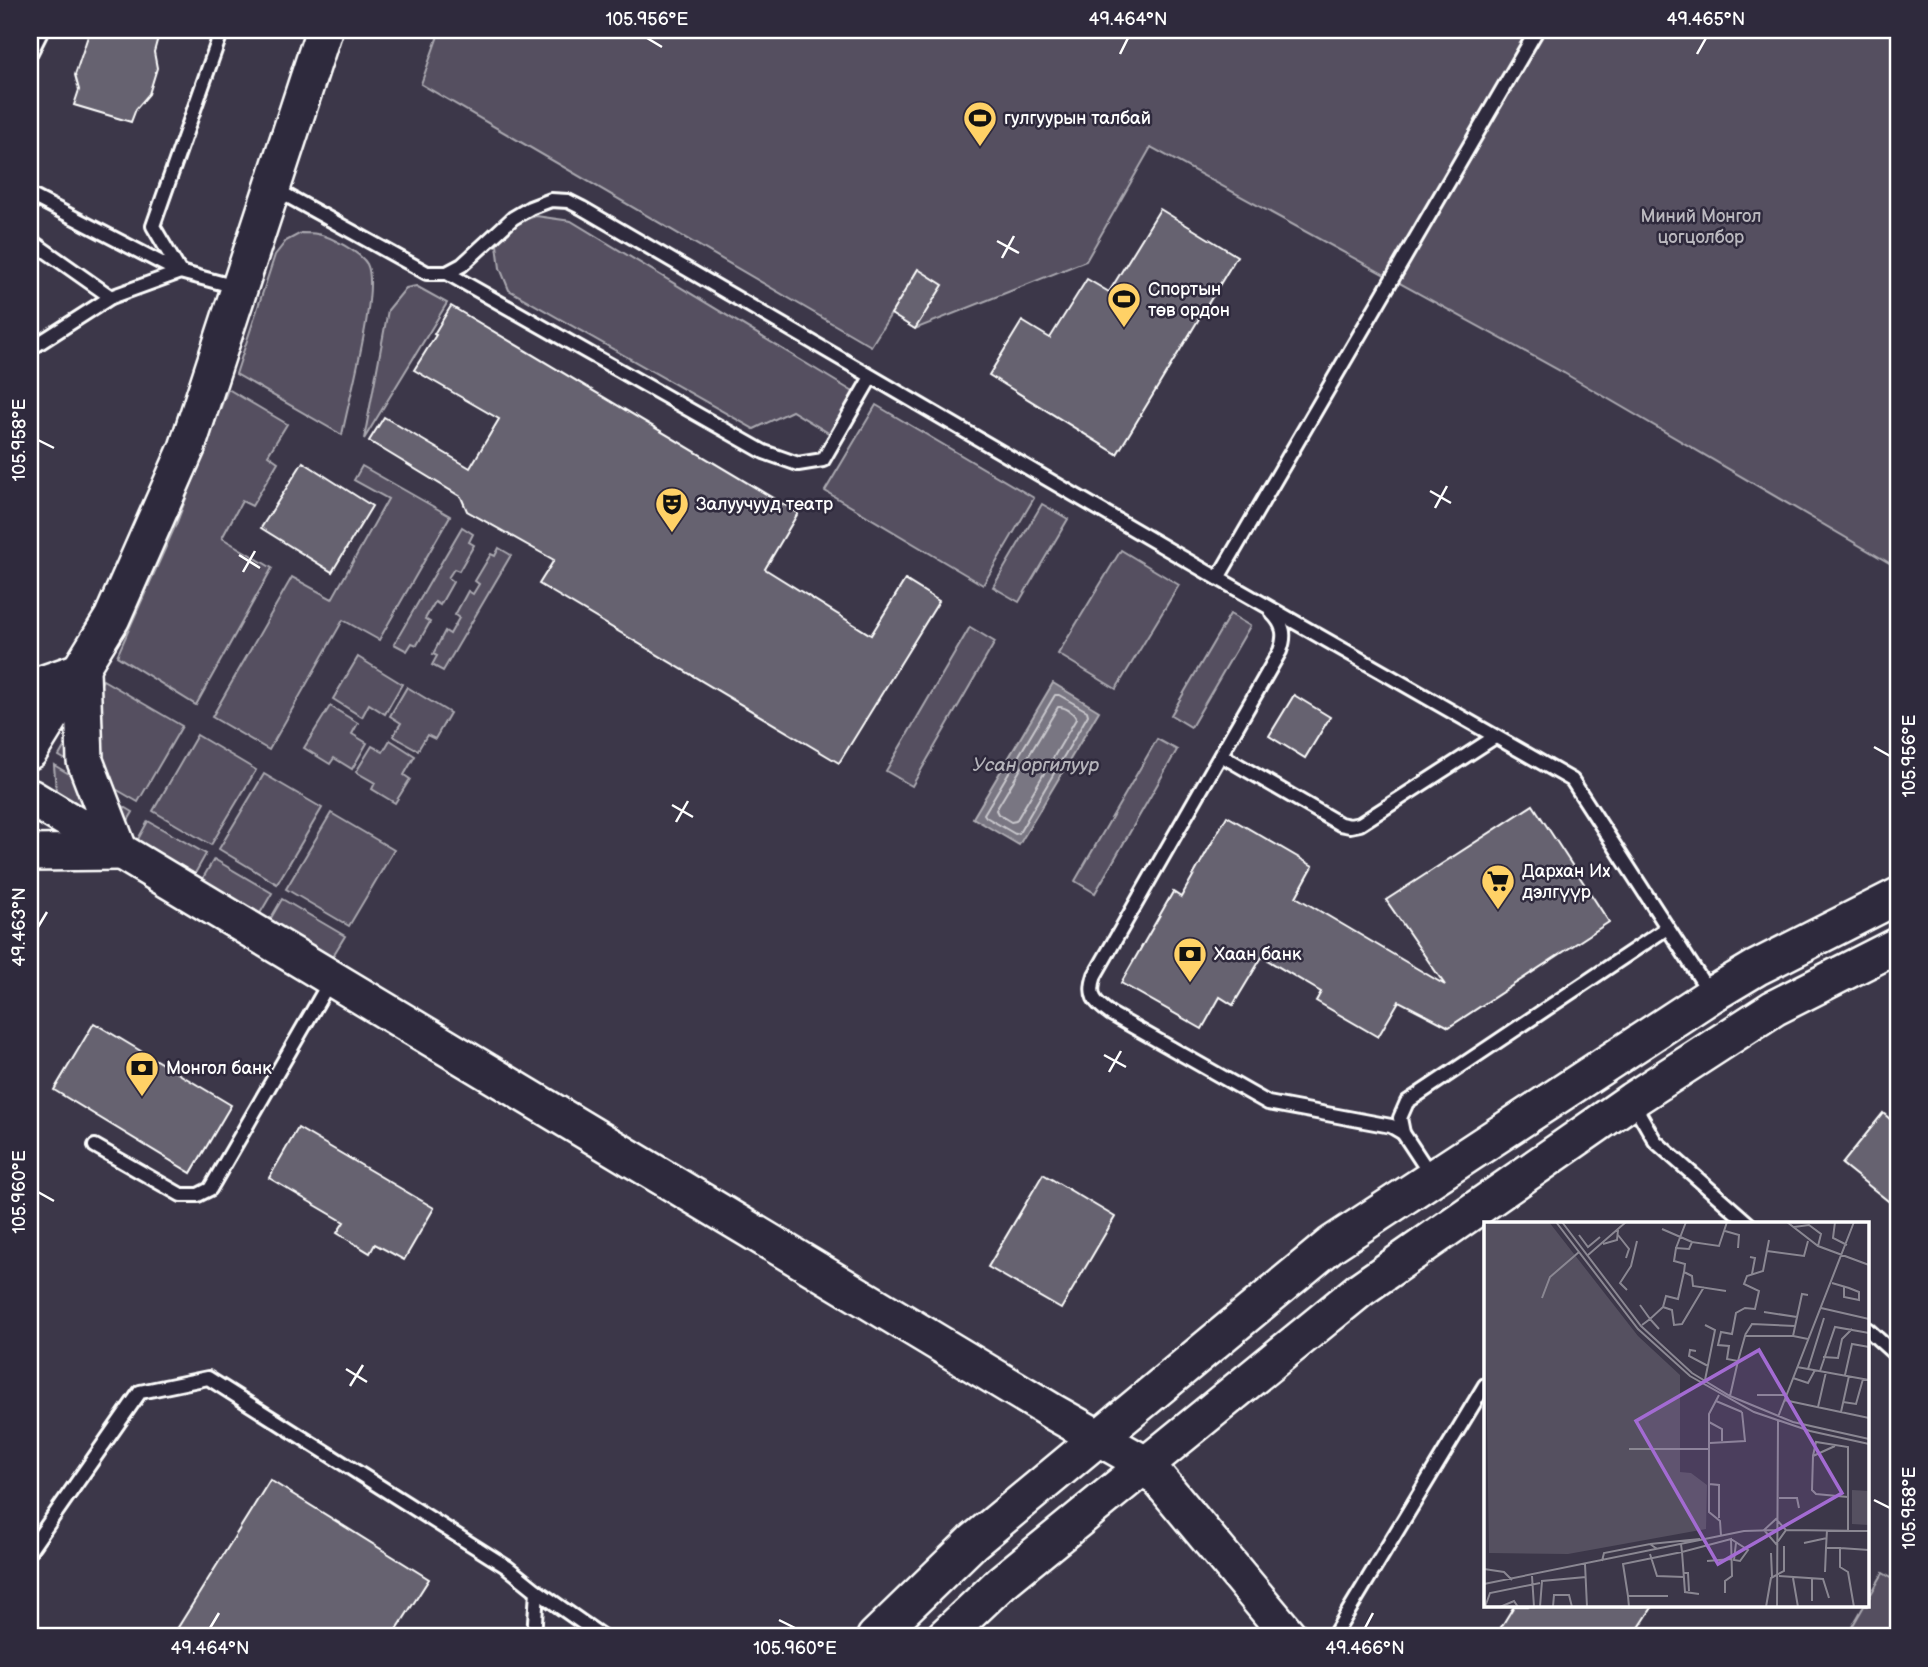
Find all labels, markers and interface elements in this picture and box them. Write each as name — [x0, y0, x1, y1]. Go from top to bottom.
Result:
text: 105.956°E — [606, 9, 689, 30]
text: 49.464°N — [1089, 9, 1167, 30]
text: 49.465°N — [1667, 9, 1745, 30]
sports icon: гулгуурын талбай — [961, 99, 999, 148]
place label: гулгуурын талбай — [1004, 108, 1151, 129]
park label: Миний Монгол цогцолбор — [1640, 206, 1762, 248]
place label: Спортын төв ордон — [1148, 279, 1230, 321]
sports icon: Спортын төв ордон — [1105, 280, 1143, 329]
text: 105.958°E — [9, 398, 30, 481]
theatre icon: Залуучууд театр — [653, 485, 691, 534]
place label: Залуучууд театр — [696, 494, 833, 515]
text: 105.956°E — [1899, 714, 1920, 797]
water label: Усан оргилуур — [973, 754, 1100, 777]
place label: Дархан Их дэлгүүр — [1522, 861, 1610, 903]
supermarket icon: Дархан Их дэлгүүр — [1479, 862, 1517, 911]
text: 49.463°N — [9, 887, 30, 967]
bank icon: Хаан банк — [1171, 935, 1209, 984]
place label: Хаан банк — [1214, 944, 1302, 965]
bank icon: Монгол банк — [123, 1049, 161, 1098]
place label: Монгол банк — [166, 1058, 272, 1079]
text: 105.960°E — [9, 1150, 30, 1234]
inset map — [1484, 1222, 1868, 1608]
text: 105.958°E — [1899, 1466, 1920, 1549]
text: 49.464°N — [171, 1638, 249, 1659]
text: 105.960°E — [753, 1638, 837, 1659]
text: 49.466°N — [1325, 1638, 1405, 1659]

